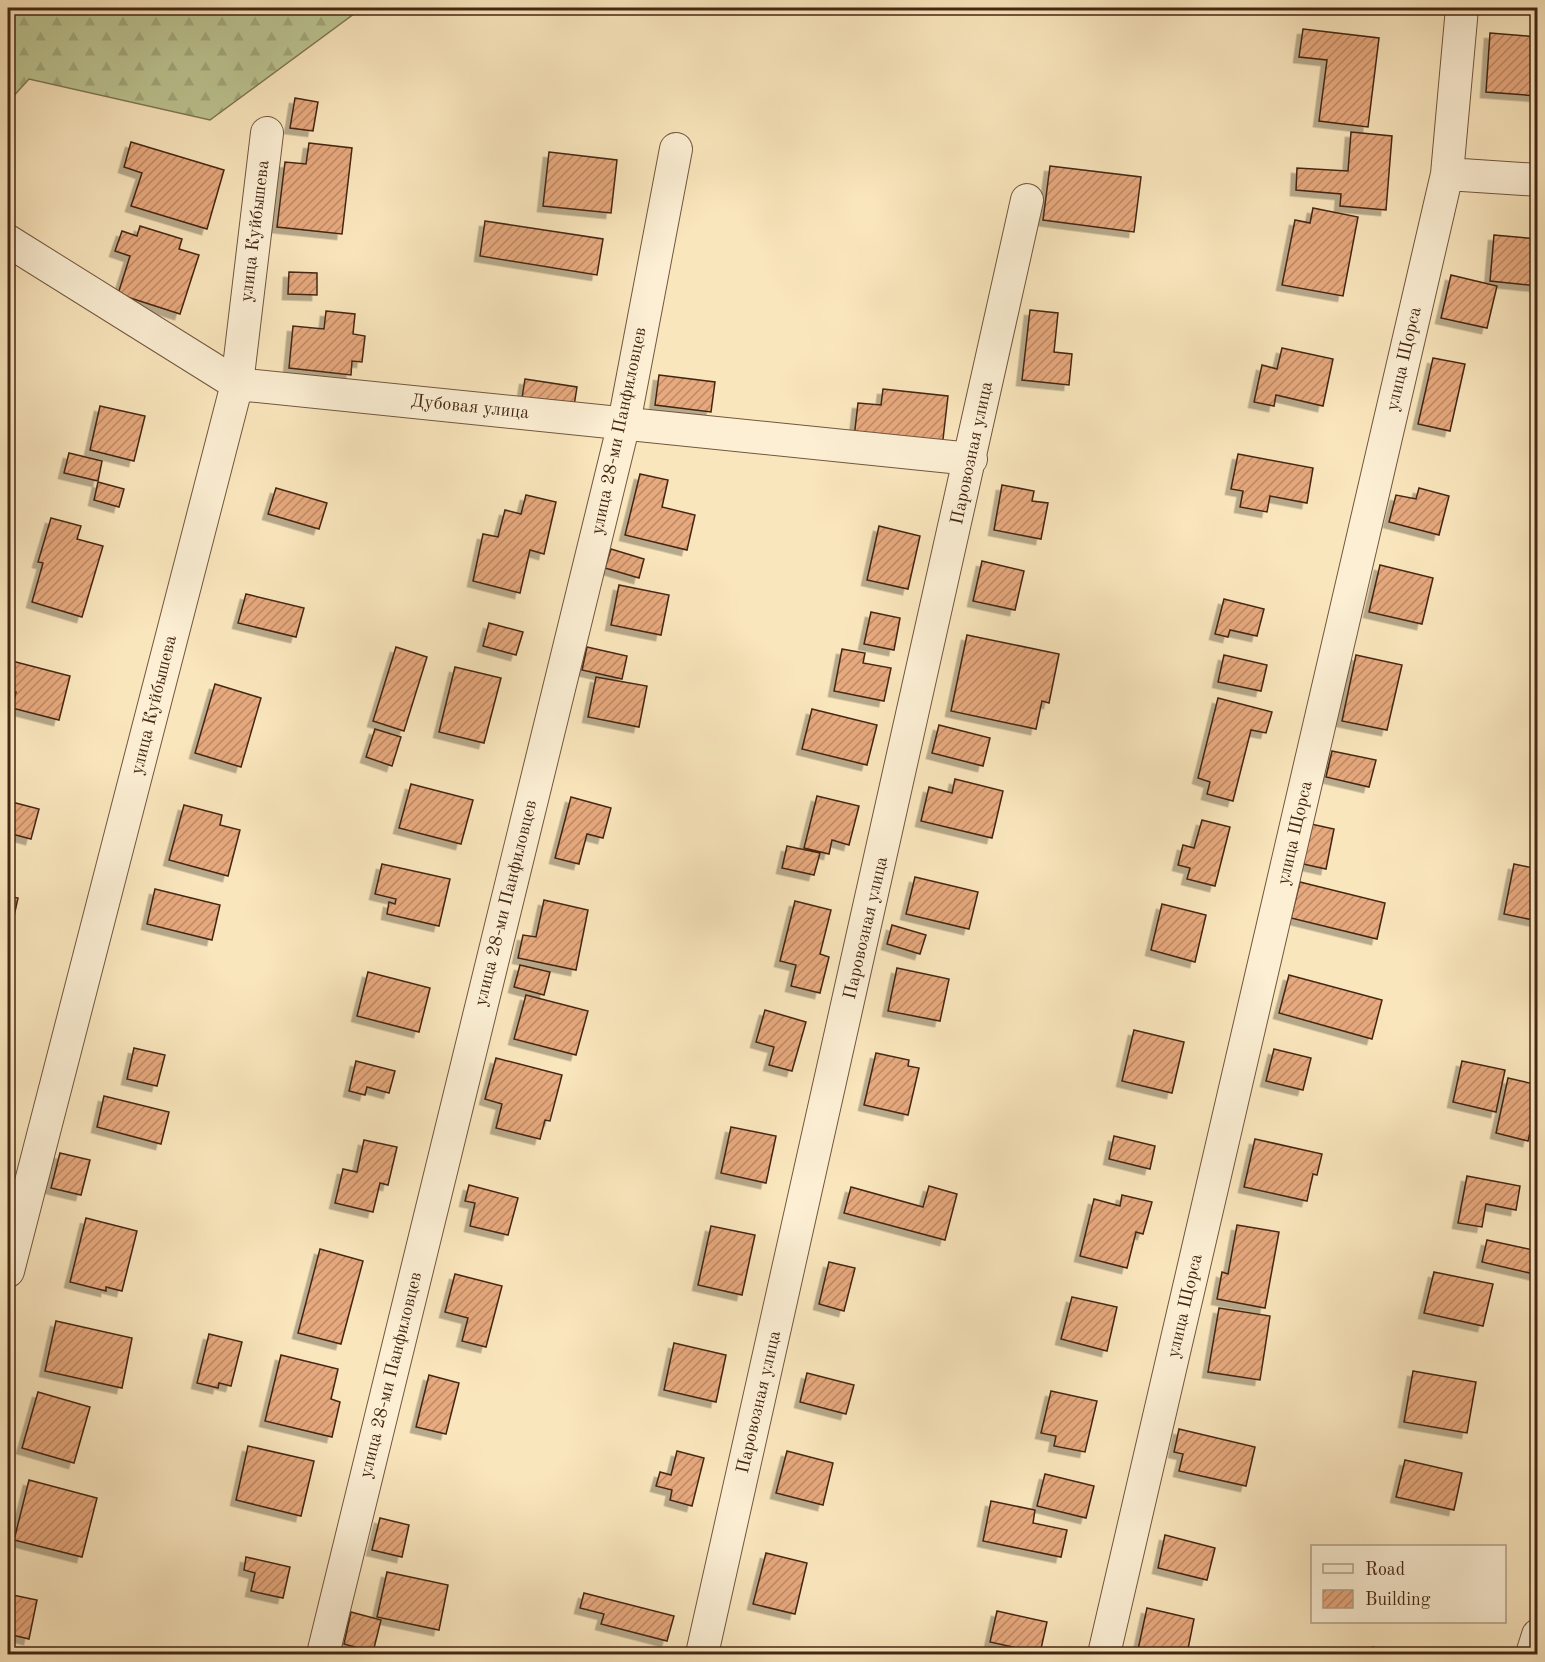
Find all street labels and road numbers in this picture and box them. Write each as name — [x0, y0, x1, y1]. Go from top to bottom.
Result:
street label: улица Куйбышева — [237, 159, 273, 303]
street label: улица Щорса — [1383, 305, 1425, 413]
street label: улица 28-ми Панфиловцев — [588, 326, 651, 537]
street label: Паровозная улица — [948, 380, 996, 526]
street label: Дубовая улица — [410, 392, 530, 422]
street label: улица Куйбышева — [128, 633, 180, 776]
street label: улица Щорса — [1274, 779, 1316, 887]
street label: улица 28-ми Панфиловцев — [472, 798, 541, 1008]
street label: Паровозная улица — [841, 855, 891, 1001]
street label: улица Щорса — [1164, 1252, 1206, 1360]
street label: улица 28-ми Панфиловцев — [357, 1270, 426, 1480]
street label: Паровозная улица — [734, 1329, 784, 1475]

